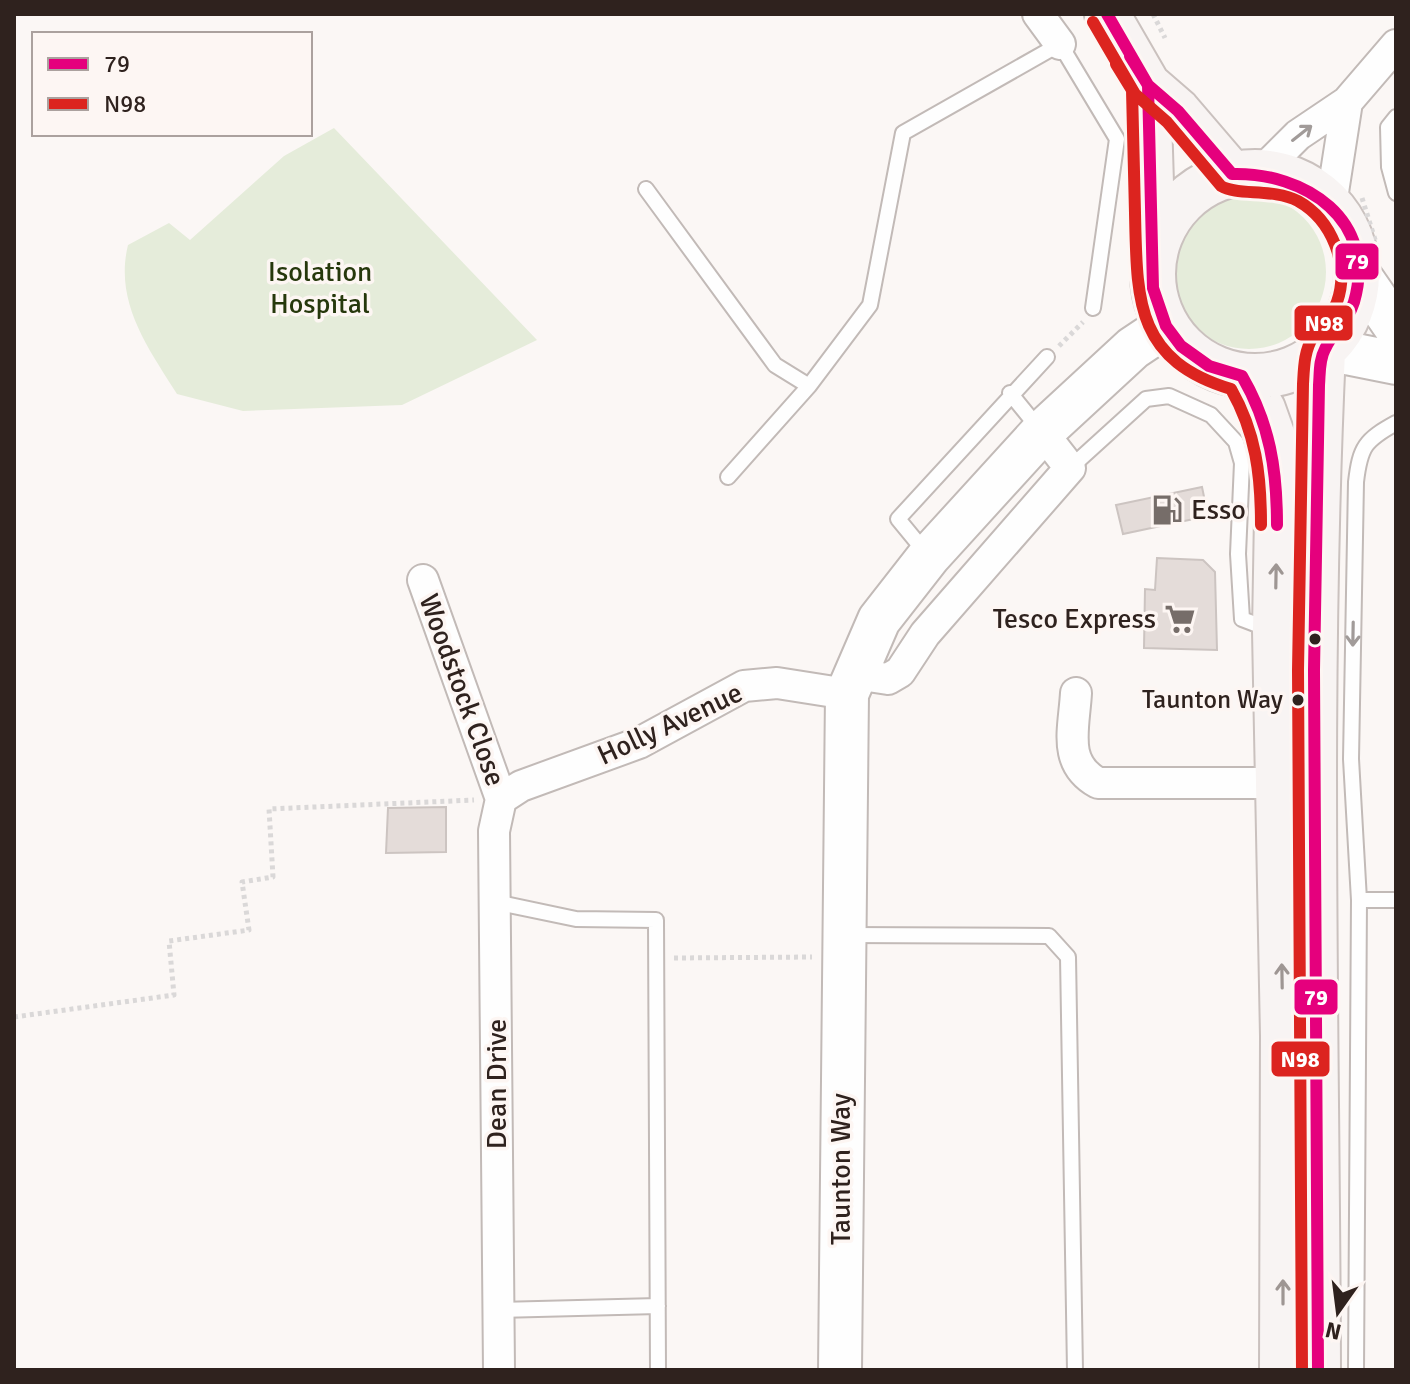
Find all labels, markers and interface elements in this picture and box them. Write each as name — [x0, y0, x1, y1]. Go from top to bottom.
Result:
legend — [32, 32, 312, 136]
text: 79 — [104, 49, 130, 79]
text: N98 — [104, 89, 146, 119]
one-way arrow — [1291, 125, 1312, 142]
line badge: 79 — [1334, 242, 1380, 281]
text: 79 — [1345, 248, 1369, 275]
park label: Isolation Hospital — [268, 255, 372, 321]
line badge: N98 — [1293, 304, 1354, 342]
text: N98 — [1304, 310, 1344, 337]
fuel station icon: Esso — [1150, 493, 1184, 527]
place label: Esso — [1191, 493, 1246, 527]
one-way arrow — [1268, 563, 1284, 590]
street label: Woodstock Close — [411, 589, 513, 791]
place label: Tesco Express — [993, 602, 1156, 636]
supermarket icon: Tesco Express — [1163, 602, 1197, 636]
one-way arrow — [1346, 620, 1361, 647]
unlabelled marker — [1307, 631, 1323, 647]
street label: Holly Avenue — [592, 676, 748, 772]
place label: Taunton Way — [1142, 684, 1283, 716]
marker: Taunton Way — [1290, 692, 1306, 708]
one-way arrow — [1274, 963, 1290, 990]
line badge: 79 — [1293, 978, 1339, 1016]
text: 79 — [1304, 984, 1328, 1011]
street label: Dean Drive — [480, 1019, 514, 1149]
line badge: N98 — [1270, 1040, 1331, 1078]
text: N98 — [1280, 1046, 1320, 1073]
street label: Taunton Way — [824, 1093, 858, 1245]
north arrow — [1298, 1272, 1378, 1352]
one-way arrow — [1275, 1279, 1291, 1306]
text: N — [1323, 1316, 1344, 1346]

